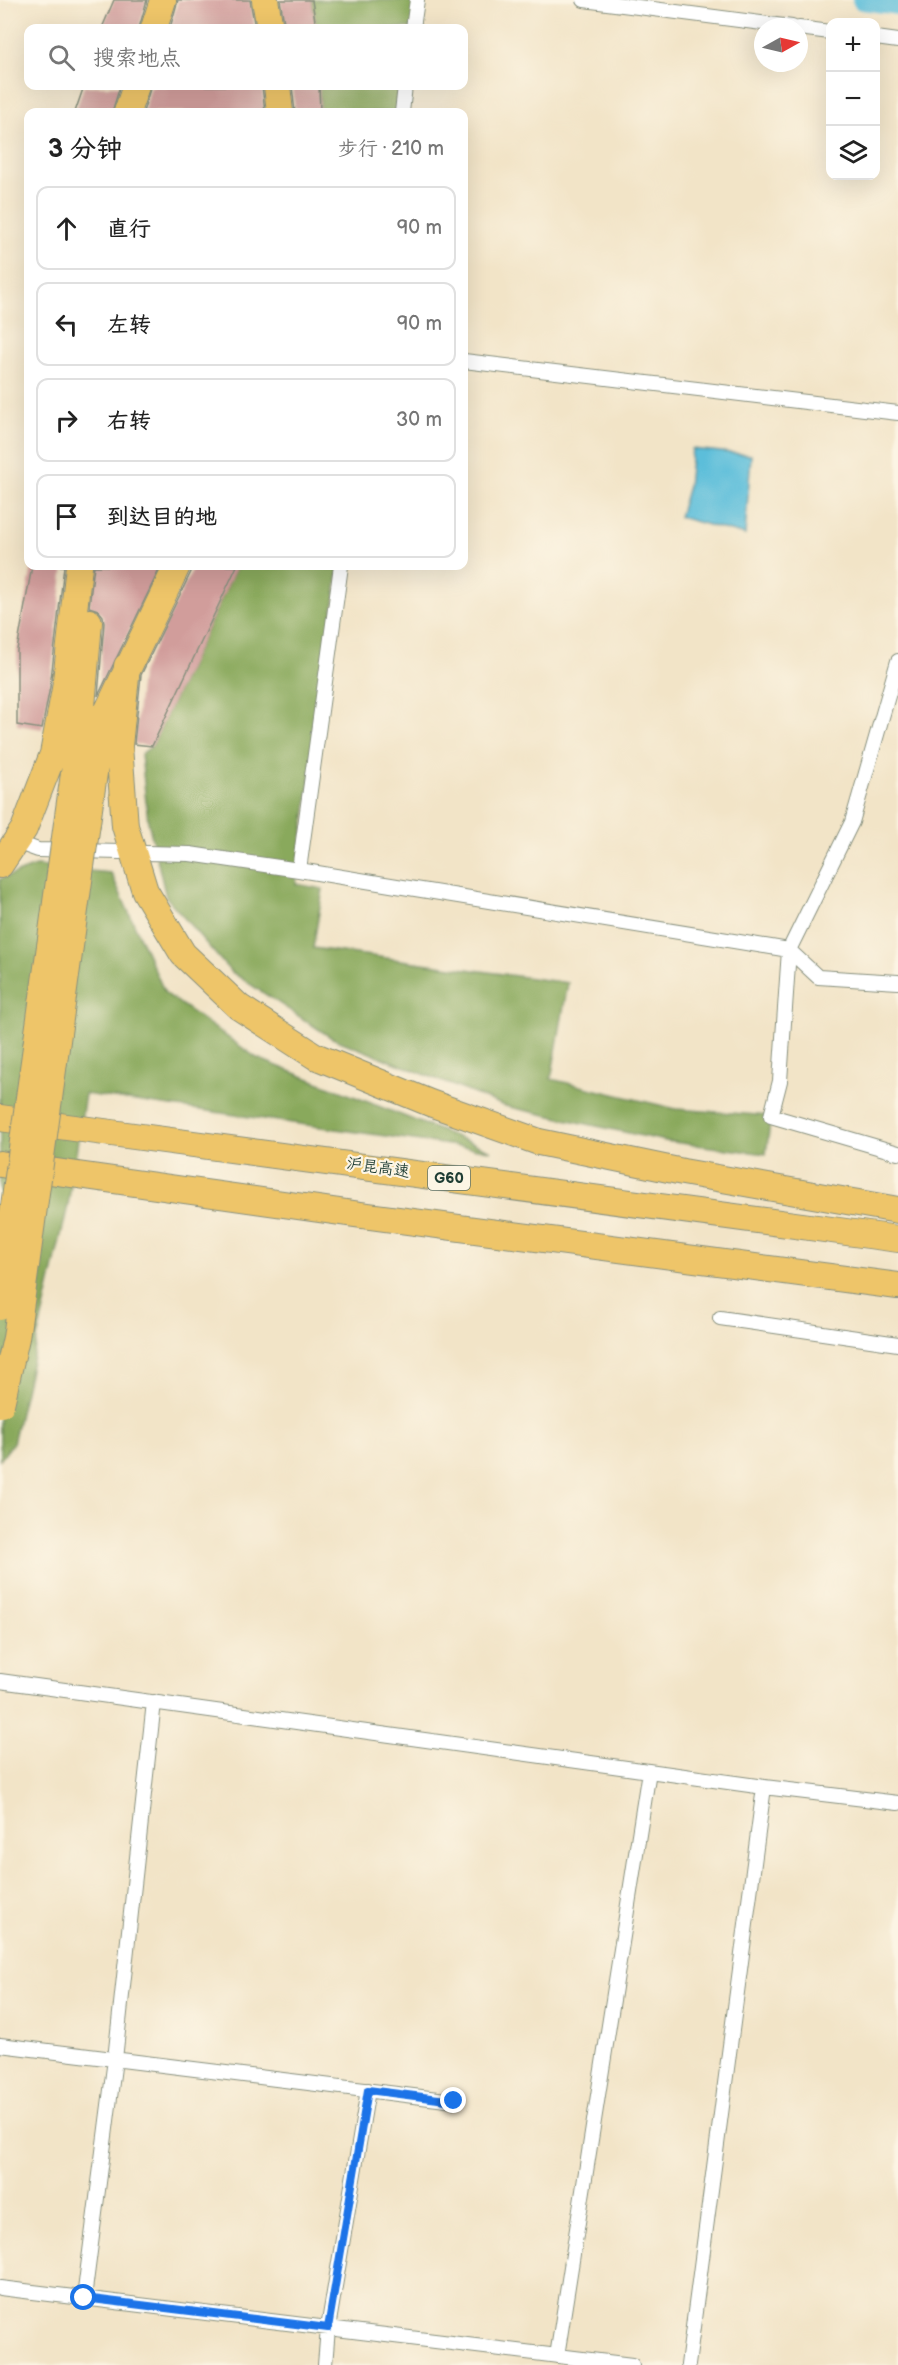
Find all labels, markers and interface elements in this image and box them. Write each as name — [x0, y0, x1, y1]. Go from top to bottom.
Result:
north arrow — [754, 18, 808, 72]
map controls — [826, 18, 880, 180]
button: + — [826, 18, 880, 72]
search box — [24, 24, 468, 90]
icon: search — [45, 41, 78, 74]
text: 搜索地点 — [93, 45, 181, 72]
button: − — [826, 72, 880, 126]
button: layers — [826, 126, 880, 180]
text: 3 分钟 — [48, 134, 122, 165]
text: 步行 · 210 m — [338, 137, 444, 161]
icon: ahead — [50, 212, 83, 245]
text: 直行 — [107, 216, 151, 243]
text: 90 m — [397, 216, 442, 240]
icon: left — [50, 308, 83, 341]
text: 左转 — [107, 312, 151, 339]
text: 90 m — [397, 312, 442, 336]
icon: right — [50, 404, 83, 437]
text: 右转 — [107, 408, 151, 435]
text: 30 m — [396, 408, 442, 432]
icon: arrive — [50, 500, 83, 533]
text: 到达目的地 — [107, 504, 217, 531]
street label: 沪昆高速 — [345, 1154, 411, 1182]
road number: G60 — [428, 1166, 470, 1190]
route end — [440, 2087, 466, 2113]
route start — [70, 2284, 96, 2310]

